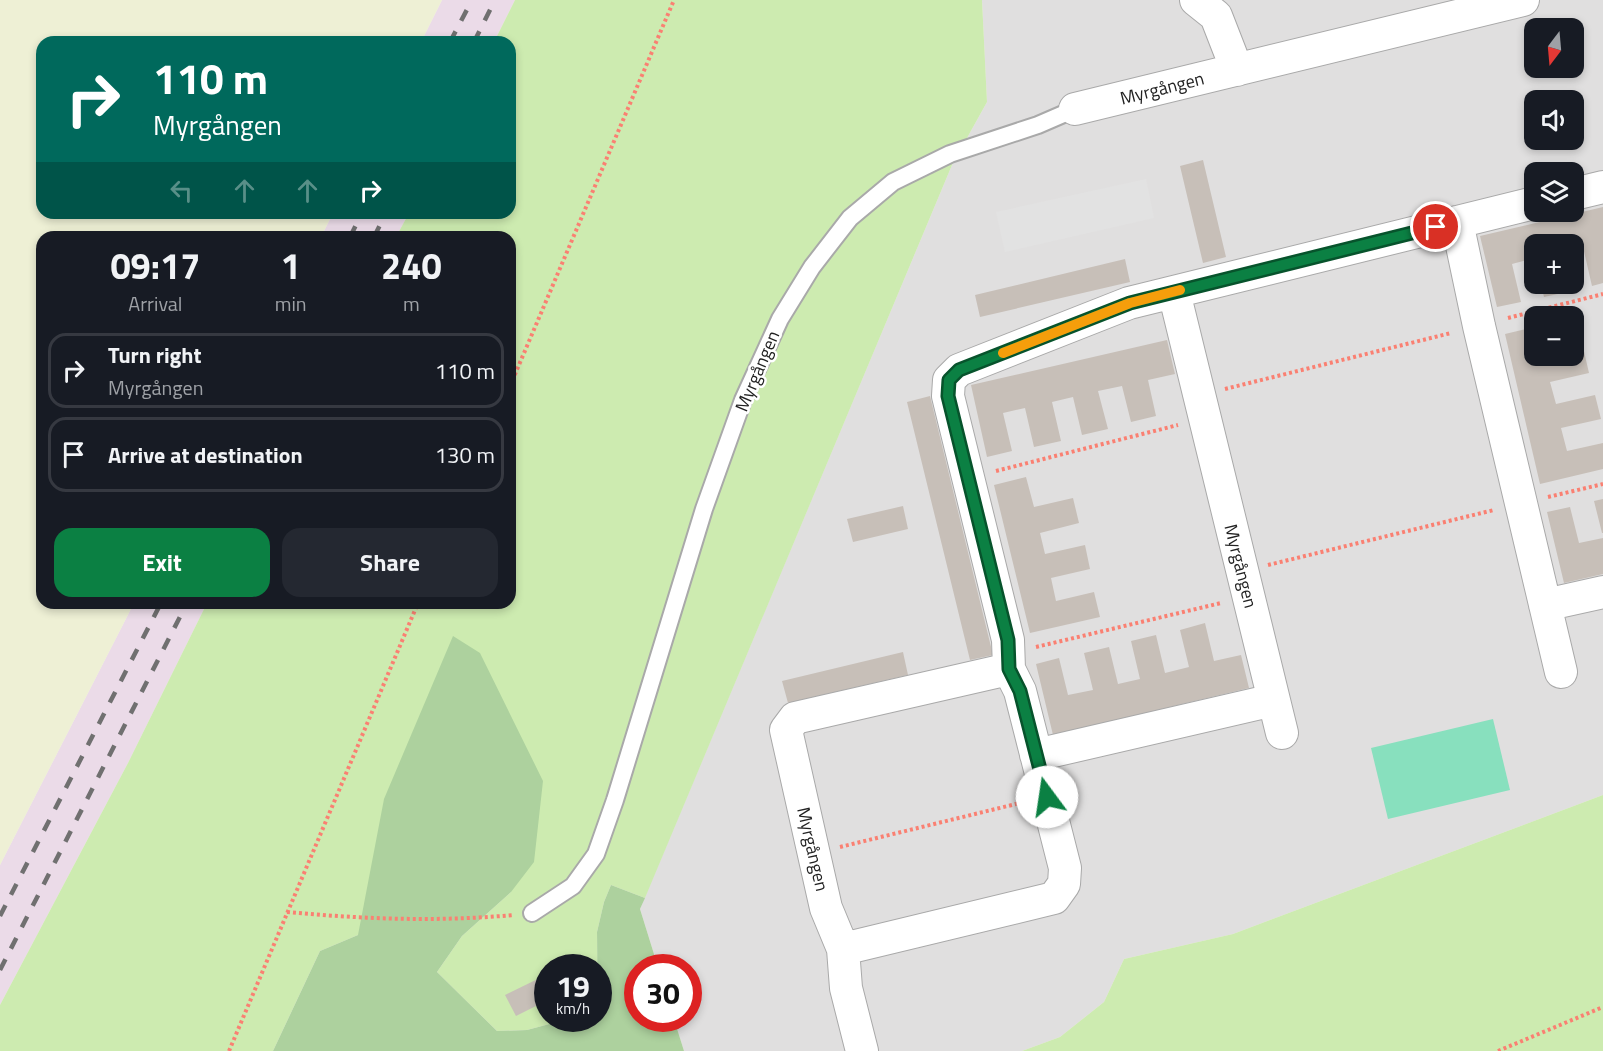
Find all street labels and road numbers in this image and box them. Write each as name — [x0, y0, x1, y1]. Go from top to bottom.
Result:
street label: Myrgången — [1117, 65, 1207, 111]
street label: Myrgången — [728, 326, 786, 416]
street label: Myrgången — [1218, 521, 1264, 611]
street label: Myrgången — [790, 804, 836, 894]

